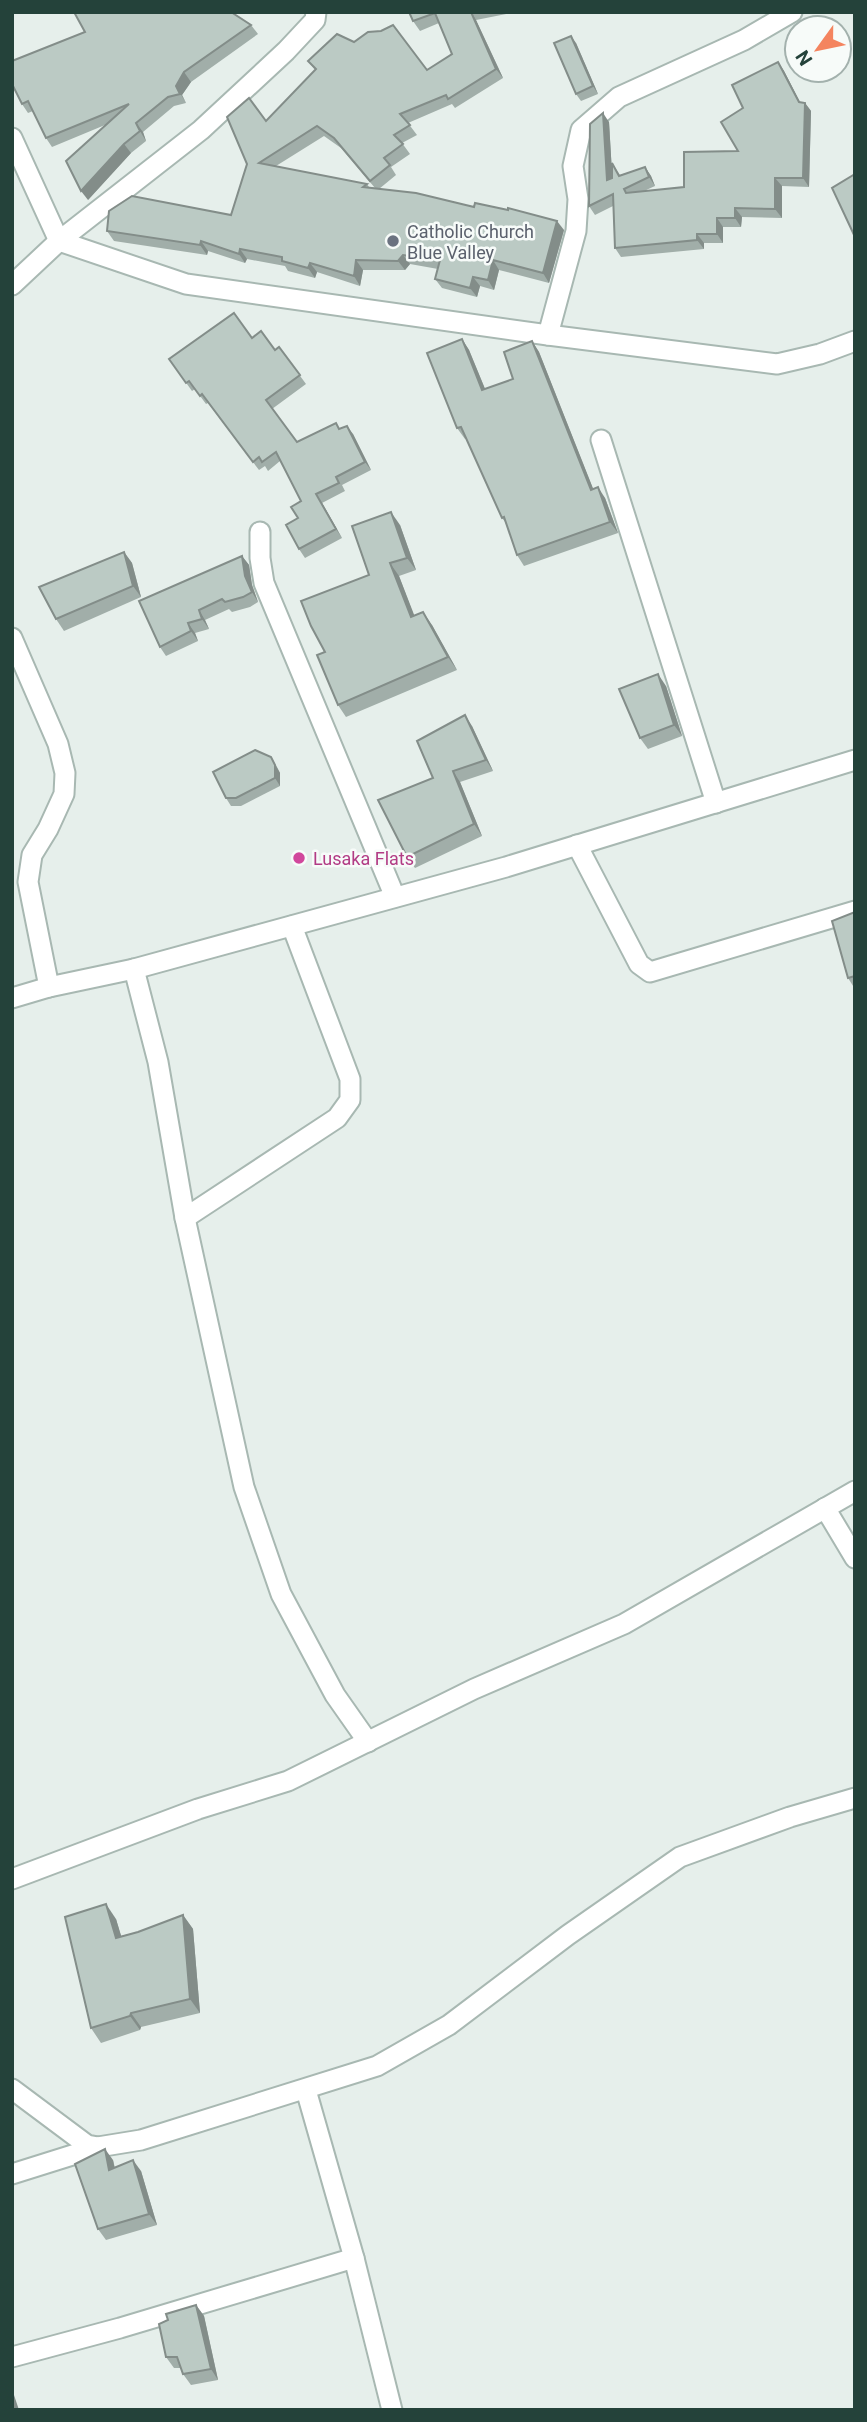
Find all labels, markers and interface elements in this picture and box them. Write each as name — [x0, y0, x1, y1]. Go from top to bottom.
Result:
north arrow — [783, 14, 853, 84]
text: N — [791, 46, 817, 70]
place label: Catholic Church Blue Valley — [407, 221, 534, 263]
marker: Catholic Church Blue Valley — [385, 233, 401, 249]
place label: Lusaka Flats — [313, 848, 414, 869]
marker: Lusaka Flats — [291, 850, 307, 866]

